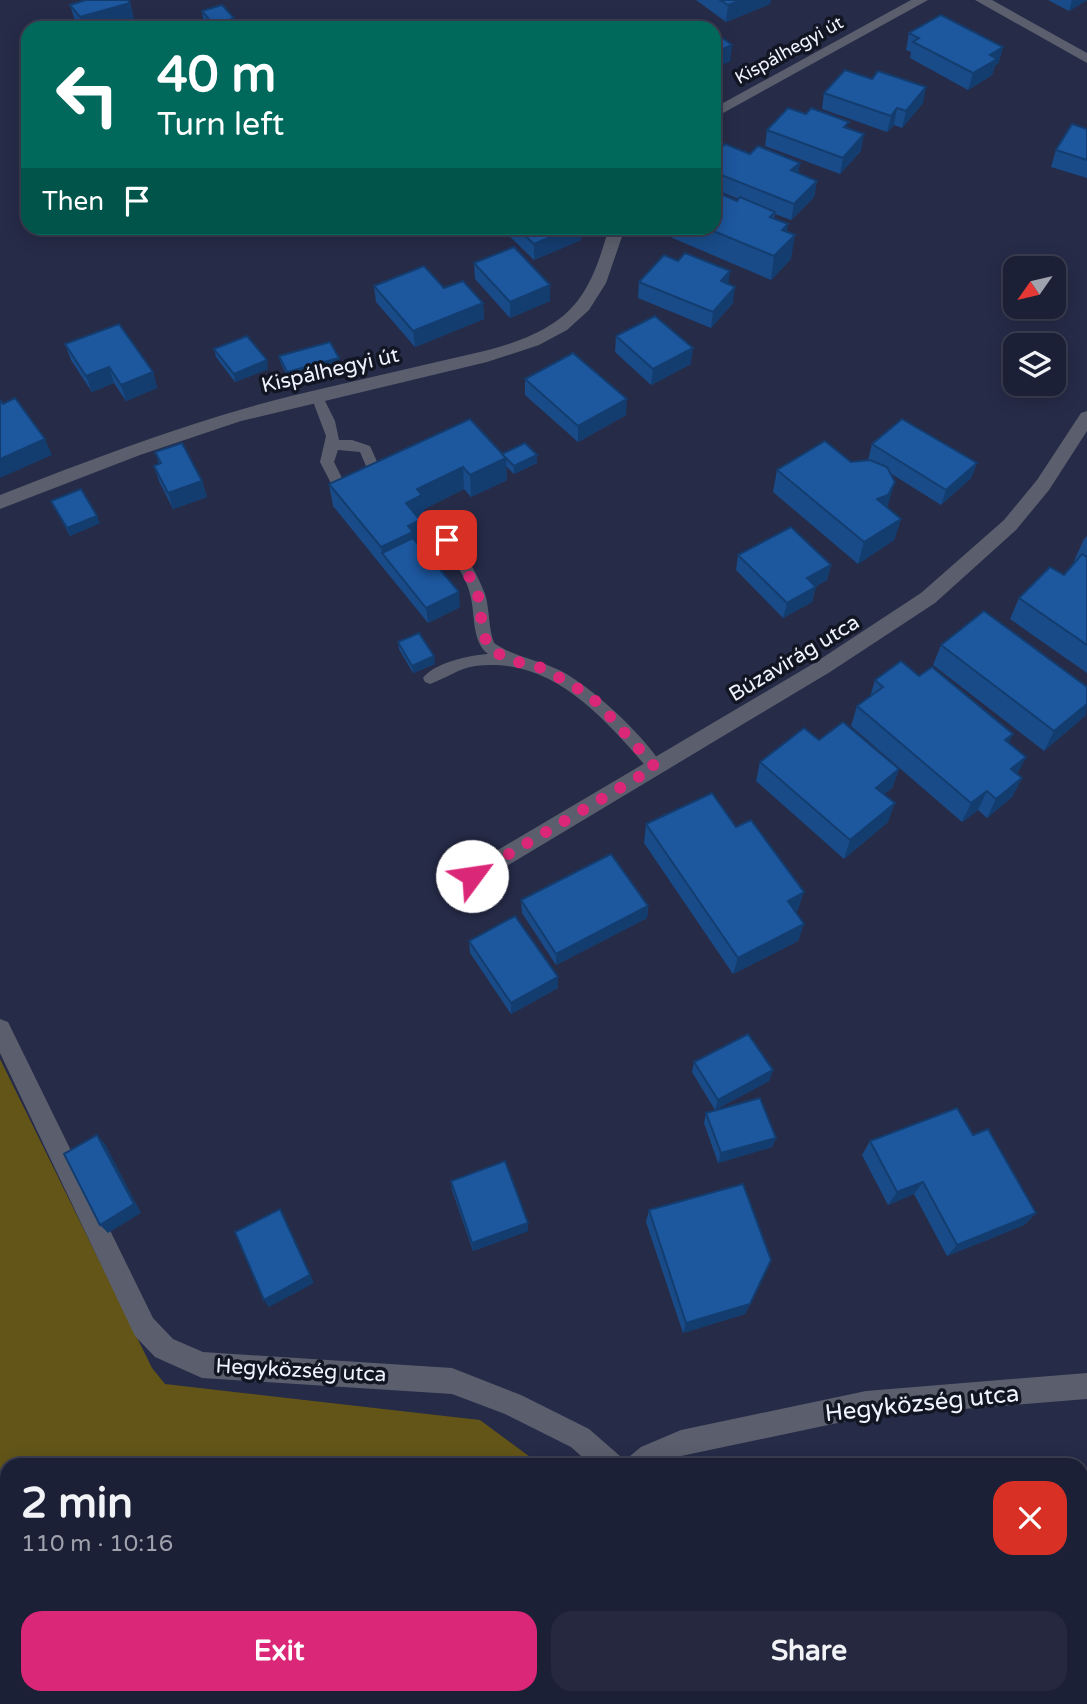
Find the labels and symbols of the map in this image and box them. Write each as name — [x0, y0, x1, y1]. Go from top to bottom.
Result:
street label: Kispálhegyi út — [731, 11, 847, 89]
north arrow — [1003, 256, 1066, 318]
street label: Kispálhegyi út — [259, 343, 401, 398]
pin — [417, 510, 477, 570]
street label: Búzavirág utca — [724, 610, 864, 707]
position arrow — [435, 839, 509, 913]
street label: Hegyközség utca — [215, 1354, 387, 1387]
street label: Hegyközség utca — [823, 1379, 1021, 1428]

